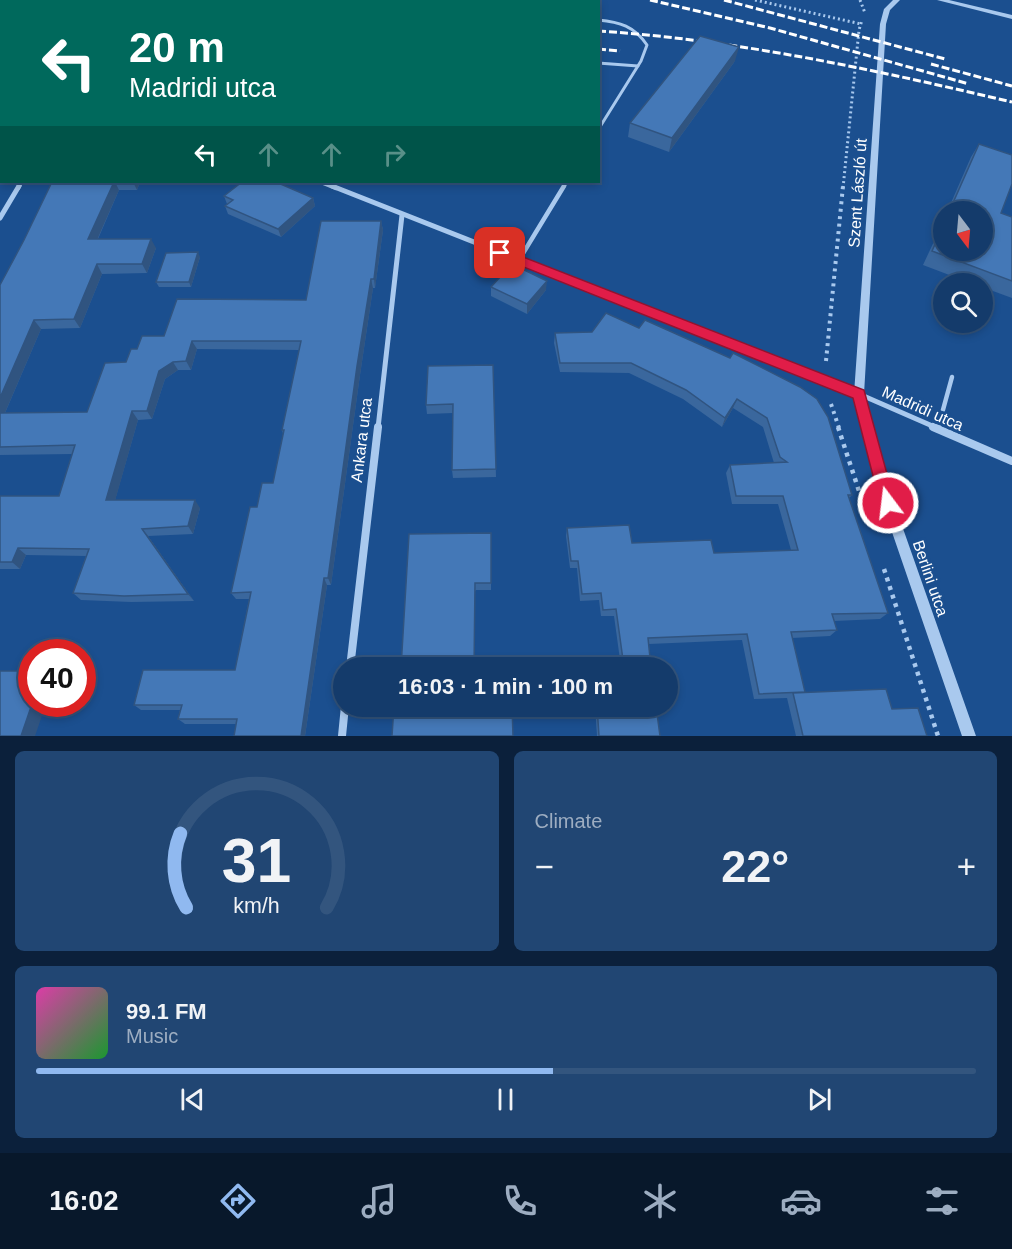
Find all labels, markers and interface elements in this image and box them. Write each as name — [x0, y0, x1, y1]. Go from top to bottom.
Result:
icon: left — [30, 24, 108, 102]
text: 20 m — [129, 24, 225, 71]
text: Madridi utca — [129, 73, 276, 103]
street label: Szent László út — [845, 137, 870, 248]
icon: left — [189, 138, 222, 171]
icon: ahead — [252, 138, 285, 171]
icon: ahead — [315, 138, 348, 171]
icon: right — [378, 138, 411, 171]
north arrow — [933, 201, 993, 261]
map controls — [933, 201, 993, 333]
pin — [474, 227, 525, 278]
icon: arrive — [483, 236, 516, 269]
button: search — [933, 273, 993, 333]
street label: Madridi utca — [880, 383, 966, 434]
street label: Ankara utca — [348, 397, 375, 483]
position arrow — [856, 471, 920, 535]
street label: Berlini utca — [910, 538, 951, 618]
speed limit sign: 40 — [18, 639, 96, 717]
text: 16:03 · 1 min · 100 m — [398, 674, 613, 699]
text: Climate — [535, 810, 602, 832]
text: 31 — [222, 826, 291, 895]
text: 22° — [721, 841, 789, 892]
text: − — [535, 848, 554, 885]
text: + — [957, 848, 976, 885]
text: km/h — [234, 894, 280, 918]
text: 99.1 FM — [126, 999, 207, 1024]
text: Music — [126, 1025, 178, 1047]
icon: previous — [176, 1083, 209, 1116]
icon: pause — [489, 1083, 522, 1116]
icon: next — [803, 1083, 836, 1116]
icon: directions — [217, 1180, 259, 1222]
icon: music — [358, 1180, 400, 1222]
icon: phone — [499, 1180, 541, 1222]
icon: climate — [639, 1180, 681, 1222]
icon: car — [780, 1180, 822, 1222]
icon: filters — [921, 1180, 963, 1222]
text: 16:02 — [49, 1186, 118, 1216]

